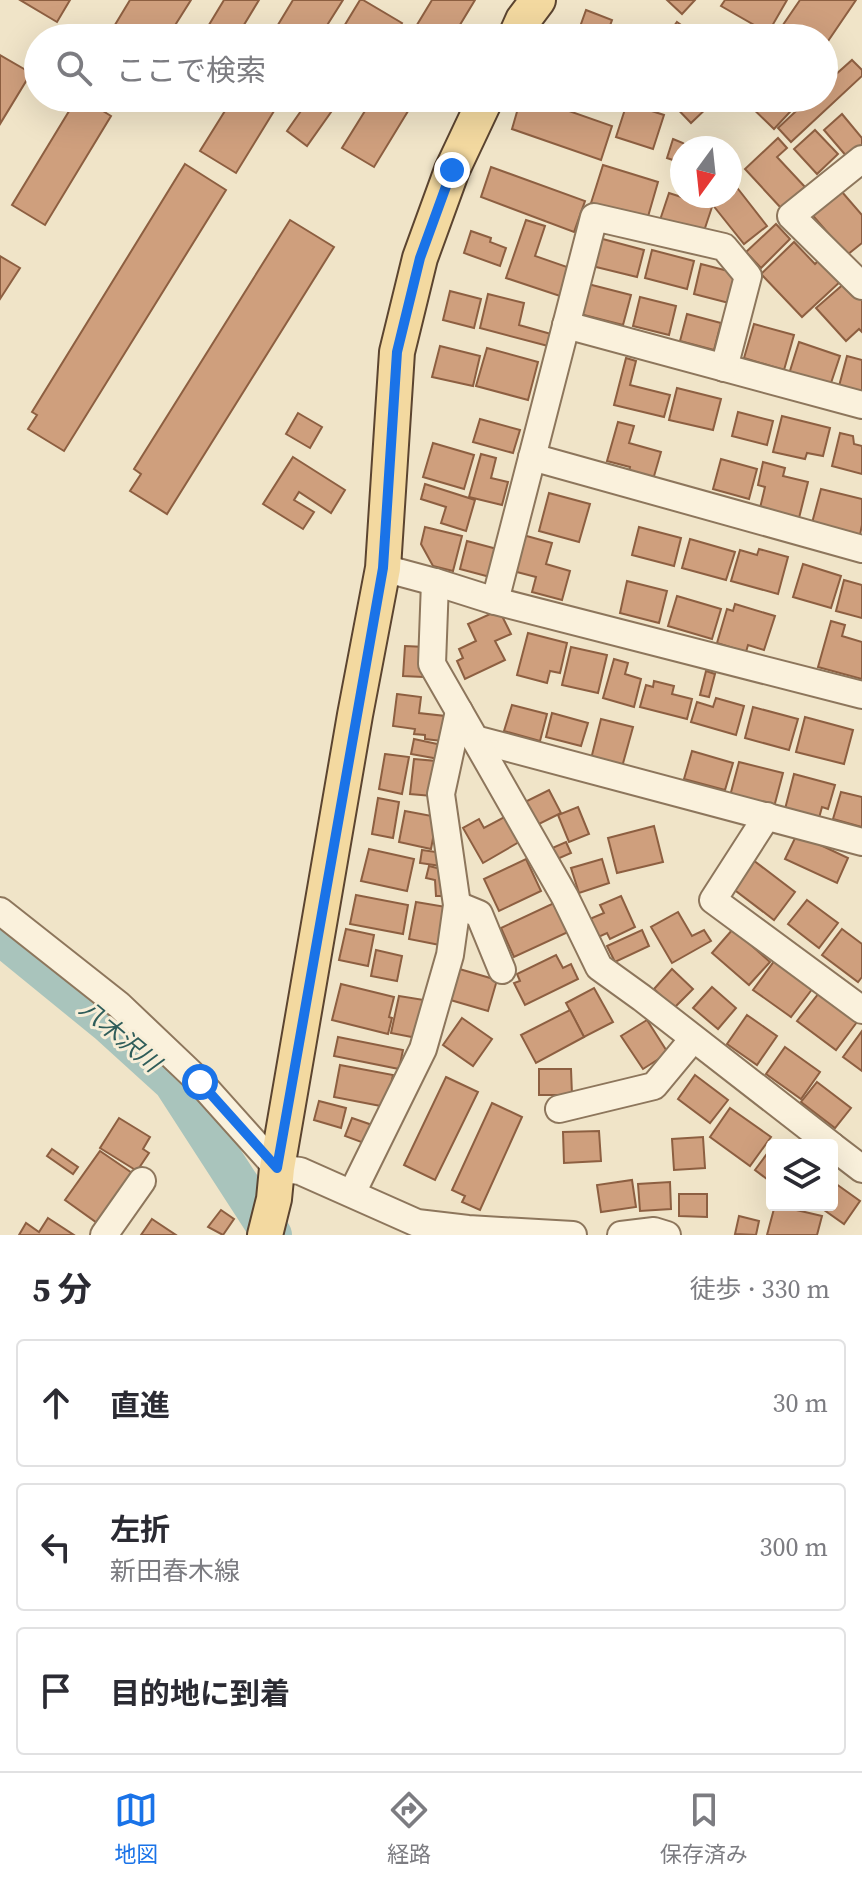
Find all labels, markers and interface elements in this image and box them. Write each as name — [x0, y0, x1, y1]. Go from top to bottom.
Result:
search box — [24, 24, 838, 112]
icon: search — [52, 46, 96, 90]
text: ここで検索 — [116, 50, 266, 91]
north arrow — [670, 136, 742, 208]
route end — [434, 152, 470, 188]
water label: 八木沢川 — [73, 992, 170, 1081]
route start — [182, 1064, 218, 1100]
map controls — [766, 1139, 838, 1211]
button: layers — [766, 1139, 838, 1211]
text: 5 分 — [32, 1266, 92, 1312]
text: 徒歩 · 330 m — [690, 1271, 830, 1307]
icon: ahead — [34, 1381, 78, 1425]
text: 直進 — [110, 1385, 170, 1426]
text: 30 m — [773, 1385, 828, 1421]
text: 左折 — [110, 1509, 170, 1550]
icon: left — [34, 1525, 78, 1569]
text: 300 m — [760, 1529, 828, 1565]
text: 新田春木線 — [110, 1553, 240, 1589]
icon: arrive — [34, 1669, 78, 1713]
text: 目的地に到着 — [110, 1673, 290, 1714]
tab: 地図 — [114, 1788, 158, 1869]
tab: 経路 — [387, 1788, 431, 1869]
tab: 保存済み — [660, 1788, 748, 1869]

